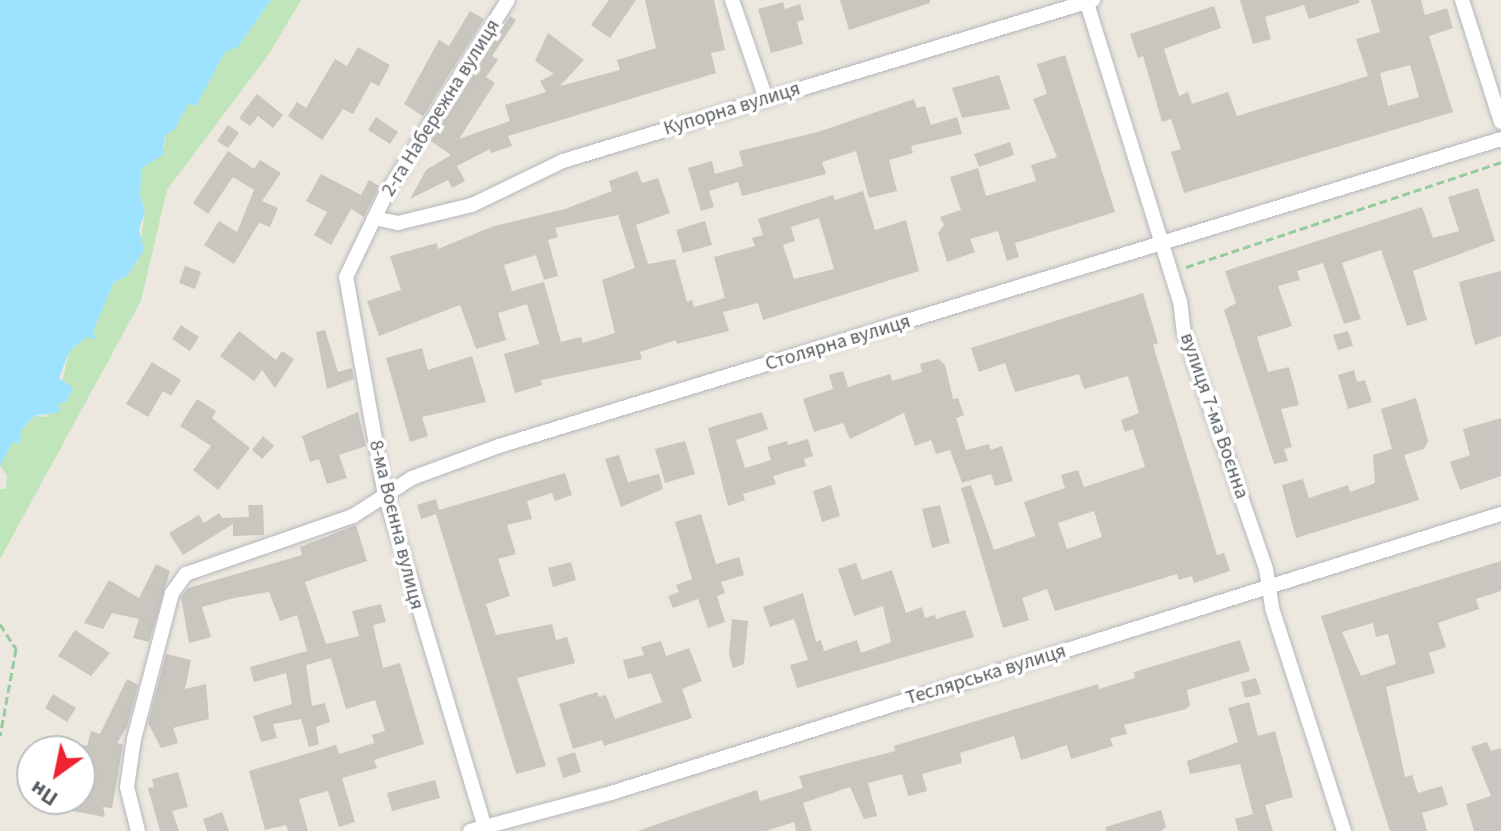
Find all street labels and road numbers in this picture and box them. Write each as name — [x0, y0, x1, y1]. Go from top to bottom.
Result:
street label: 2-га Набережна вулиця — [377, 15, 505, 201]
street label: Купорна вулиця — [661, 77, 803, 141]
street label: Столярна вулиця — [762, 310, 914, 376]
street label: вулиця 7-ма Воєнна — [1174, 330, 1254, 502]
street label: 8-ма Воєнна вулиця — [363, 438, 429, 612]
street label: Теслярська вулиця — [903, 639, 1069, 711]

